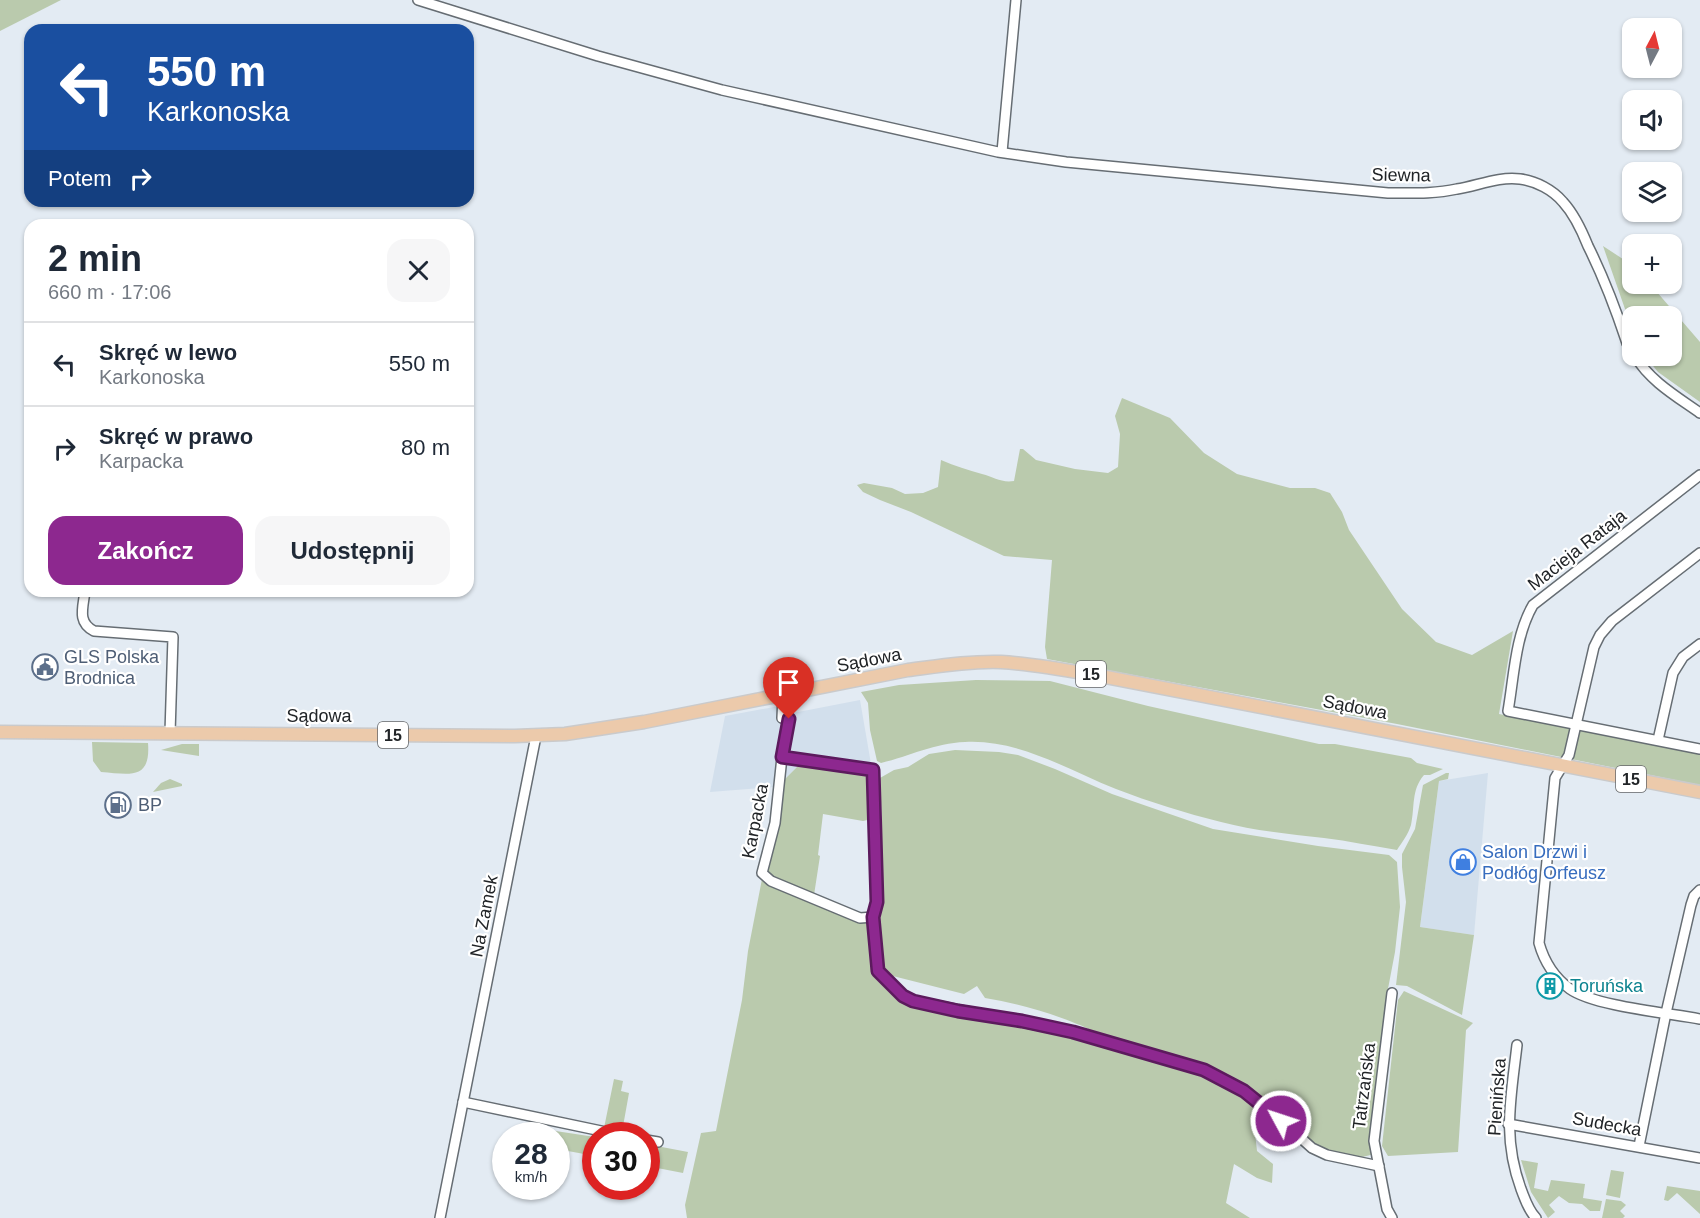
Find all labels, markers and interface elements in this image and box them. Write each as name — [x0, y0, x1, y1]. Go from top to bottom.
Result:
north arrow — [1622, 18, 1682, 78]
map controls — [1622, 18, 1682, 366]
icon: left — [48, 48, 126, 126]
text: 550 m — [147, 48, 266, 95]
button: sound — [1622, 90, 1682, 150]
text: Karkonoska — [147, 97, 290, 127]
icon: right — [124, 162, 157, 195]
button: layers — [1622, 162, 1682, 222]
street label: Siewna — [1371, 164, 1432, 186]
text: Potem — [48, 166, 112, 191]
button: + — [1622, 234, 1682, 294]
text: 2 min — [48, 238, 142, 279]
button: close — [387, 239, 450, 302]
text: 660 m · 17:06 — [48, 281, 171, 303]
button: − — [1622, 306, 1682, 366]
text: Skręć w lewo — [99, 340, 237, 365]
icon: left — [48, 348, 81, 381]
text: 550 m — [389, 351, 450, 376]
text: Karkonoska — [99, 366, 205, 388]
text: Skręć w prawo — [99, 424, 253, 449]
icon: right — [48, 432, 81, 465]
text: 80 m — [401, 435, 450, 460]
text: Karpacka — [99, 450, 184, 472]
street label: Macieja Rataja — [1524, 505, 1631, 595]
button: Zakończ — [48, 516, 243, 585]
button: Udostępnij — [255, 516, 450, 585]
street label: Sądowa — [835, 644, 904, 676]
place label: GLS Polska Brodnica — [64, 647, 160, 688]
public building icon: GLS Polska Brodnica — [30, 652, 60, 682]
pin — [763, 657, 814, 719]
road number: 15 — [1076, 661, 1106, 687]
icon: arrive — [772, 666, 805, 699]
street label: Sądowa — [1321, 691, 1390, 723]
street label: Sądowa — [286, 706, 353, 726]
road number: 15 — [378, 722, 408, 748]
road number: 15 — [1616, 766, 1646, 792]
street label: Karpacka — [738, 781, 772, 860]
fuel station icon: BP — [103, 790, 133, 820]
place label: BP — [138, 795, 162, 815]
place label: Salon Drzwi i Podłóg Orfeusz — [1482, 842, 1606, 883]
shop icon: Salon Drzwi i Podłóg Orfeusz — [1448, 847, 1478, 877]
street label: Na Zamek — [466, 872, 502, 959]
building icon: Toruńska — [1535, 971, 1565, 1001]
place label: Toruńska — [1570, 976, 1644, 996]
street label: Tatrzańska — [1349, 1041, 1379, 1130]
street label: Pienińska — [1484, 1056, 1510, 1137]
position arrow — [1249, 1089, 1313, 1153]
street label: Sudecka — [1571, 1108, 1644, 1140]
speed limit sign: 30 — [582, 1122, 660, 1200]
text: 28 — [514, 1137, 548, 1170]
text: km/h — [515, 1168, 547, 1185]

